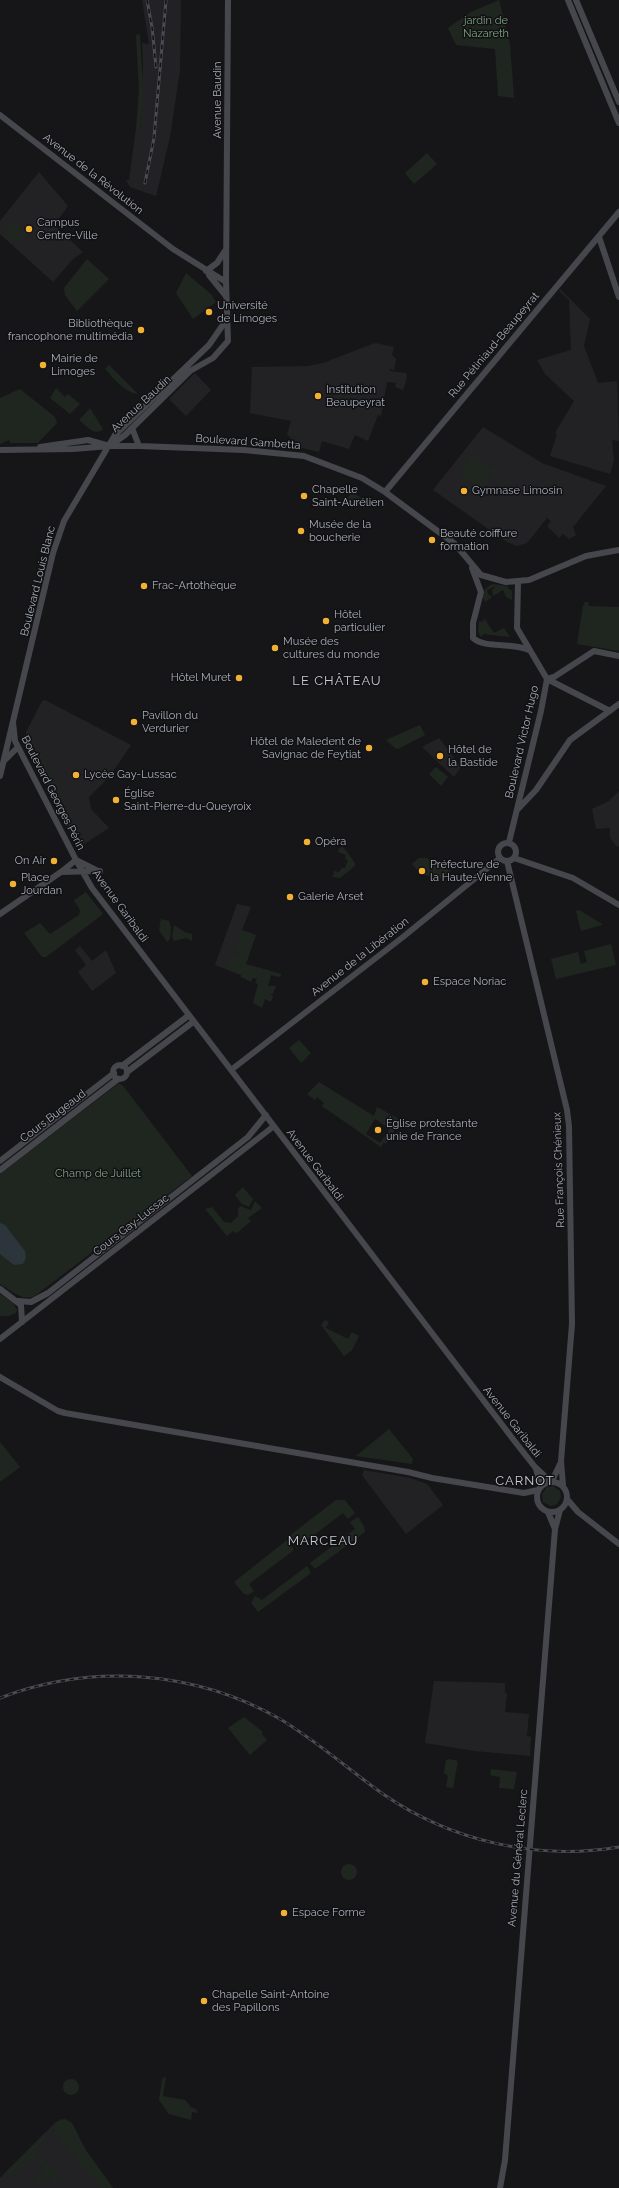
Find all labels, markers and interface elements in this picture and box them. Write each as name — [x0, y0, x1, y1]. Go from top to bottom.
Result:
park label: jardin de Nazareth — [463, 14, 509, 40]
street label: Avenue Baudin — [211, 62, 225, 138]
street label: Avenue de la Révolution — [40, 131, 146, 217]
place label: Campus Centre-Ville — [37, 216, 98, 242]
marker: Campus Centre-Ville — [24, 224, 34, 234]
street label: Rue Pétiniaud-Beaupeyrat — [446, 290, 542, 400]
place label: Université de Limoges — [217, 299, 277, 325]
marker: Université de Limoges — [204, 307, 214, 317]
place label: Bibliothèque francophone multimédia — [8, 317, 133, 343]
marker: Bibliothèque francophone multimédia — [136, 325, 146, 335]
place label: Mairie de Limoges — [51, 352, 98, 378]
marker: Mairie de Limoges — [38, 360, 48, 370]
street label: Avenue Baudin — [108, 373, 174, 435]
place label: Institution Beaupeyrat — [326, 383, 385, 409]
marker: Institution Beaupeyrat — [313, 391, 323, 401]
street label: Boulevard Gambetta — [195, 432, 301, 452]
place label: Chapelle Saint-Aurélien — [312, 483, 384, 509]
place label: Gymnase Limosin — [472, 484, 562, 498]
marker: Gymnase Limosin — [459, 486, 469, 496]
marker: Chapelle Saint-Aurélien — [299, 491, 309, 501]
place label: Musée de la boucherie — [309, 518, 371, 544]
street label: Boulevard Louis Blanc — [18, 524, 58, 638]
marker: Musée de la boucherie — [296, 526, 306, 536]
place label: Beauté coiffure formation — [440, 527, 517, 553]
marker: Beauté coiffure formation — [427, 535, 437, 545]
place label: Frac-Artothèque — [152, 579, 236, 593]
marker: Frac-Artothèque — [139, 581, 149, 591]
place label: Hôtel particulier — [334, 608, 385, 634]
marker: Hôtel particulier — [321, 616, 331, 626]
place label: Musée des cultures du monde — [283, 635, 380, 661]
marker: Musée des cultures du monde — [270, 643, 280, 653]
place label: Hôtel Muret — [171, 671, 231, 685]
marker: Hôtel Muret — [234, 673, 244, 683]
district label: LE CHÂTEAU — [292, 673, 382, 689]
street label: Boulevard Victor Hugo — [503, 684, 541, 800]
place label: Pavillon du Verdurier — [142, 709, 198, 735]
marker: Pavillon du Verdurier — [129, 717, 139, 727]
street label: Boulevard Georges Périn — [18, 734, 88, 852]
place label: Hôtel de Maledent de Savignac de Feytiat — [250, 735, 361, 761]
marker: Hôtel de Maledent de Savignac de Feytiat — [364, 743, 374, 753]
place label: Hôtel de la Bastide — [448, 743, 498, 769]
marker: Hôtel de la Bastide — [435, 751, 445, 761]
place label: Lycée Gay-Lussac — [84, 768, 177, 782]
marker: Lycée Gay-Lussac — [71, 770, 81, 780]
place label: Église Saint-Pierre-du-Queyroix — [124, 787, 251, 813]
marker: Église Saint-Pierre-du-Queyroix — [111, 795, 121, 805]
place label: Opéra — [315, 835, 346, 849]
marker: Opéra — [302, 837, 312, 847]
place label: On Air — [15, 854, 46, 868]
marker: On Air — [49, 856, 59, 866]
place label: Préfecture de la Haute-Vienne — [430, 858, 512, 884]
marker: Préfecture de la Haute-Vienne — [417, 866, 427, 876]
street label: Avenue Garibaldi — [89, 867, 151, 945]
place label: Place Jourdan — [21, 871, 62, 897]
marker: Place Jourdan — [8, 879, 18, 889]
place label: Galerie Arset — [298, 890, 364, 904]
marker: Galerie Arset — [285, 892, 295, 902]
street label: Avenue de la Libération — [309, 915, 411, 999]
place label: Espace Noriac — [433, 975, 506, 989]
marker: Espace Noriac — [420, 977, 430, 987]
street label: Cours Bugeaud — [17, 1087, 89, 1145]
street label: Rue François Chénieux — [550, 1112, 568, 1228]
place label: Église protestante unie de France — [386, 1117, 478, 1143]
marker: Église protestante unie de France — [373, 1125, 383, 1135]
street label: Avenue Garibaldi — [284, 1126, 346, 1204]
park label: Champ de Juillet — [55, 1167, 141, 1181]
street label: Cours Gay-Lussac — [91, 1191, 171, 1259]
street label: Avenue Garibaldi — [480, 1384, 544, 1460]
district label: CARNOT — [495, 1473, 555, 1489]
district label: MARCEAU — [288, 1533, 358, 1549]
street label: Avenue du Général Leclerc — [505, 1788, 531, 1928]
place label: Espace Forme — [292, 1906, 365, 1920]
marker: Espace Forme — [279, 1908, 289, 1918]
place label: Chapelle Saint-Antoine des Papillons — [212, 1988, 329, 2014]
marker: Chapelle Saint-Antoine des Papillons — [199, 1996, 209, 2006]

